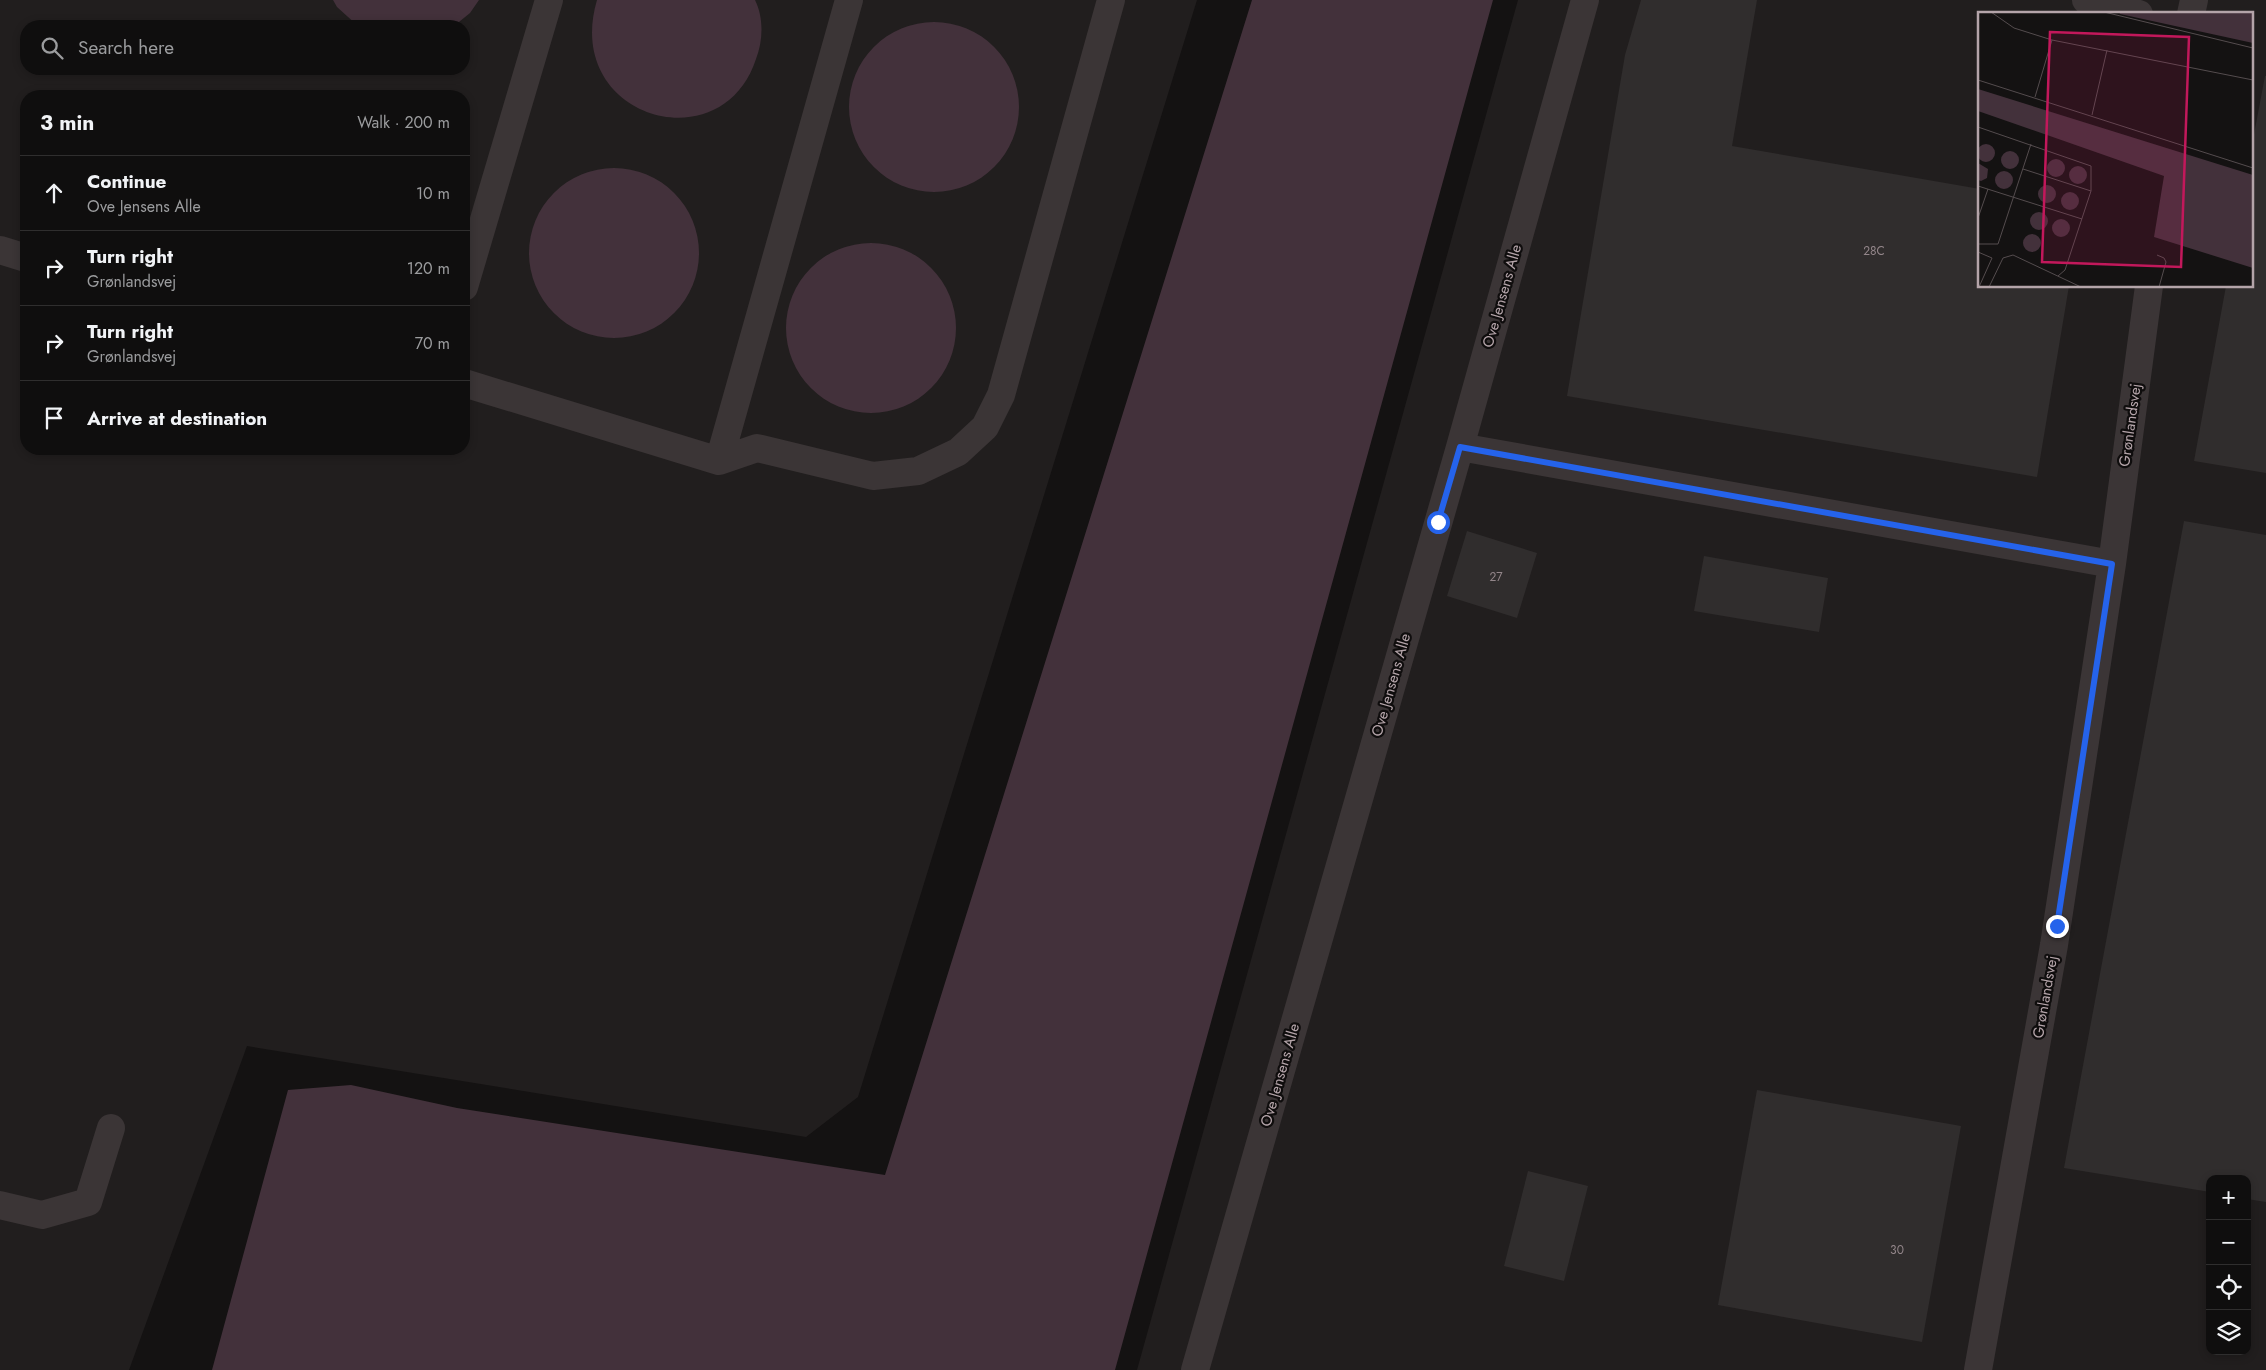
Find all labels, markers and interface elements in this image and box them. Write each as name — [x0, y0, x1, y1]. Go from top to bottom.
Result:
inset map — [1978, 12, 2254, 288]
search box — [20, 20, 470, 75]
icon: search — [38, 34, 66, 62]
text: Search here — [78, 34, 174, 61]
text: 3 min — [40, 108, 94, 138]
text: Walk · 200 m — [357, 111, 450, 134]
text: Continue — [87, 168, 166, 195]
icon: ahead — [40, 179, 68, 207]
text: 10 m — [416, 182, 450, 205]
text: Ove Jensens Alle — [87, 195, 201, 218]
street label: Ove Jensens Alle — [1477, 241, 1527, 350]
house number: 28C — [1863, 242, 1885, 260]
text: Turn right — [87, 243, 173, 270]
icon: right — [40, 254, 68, 282]
text: 120 m — [407, 257, 450, 280]
text: Grønlandsvej — [87, 270, 176, 293]
text: Turn right — [87, 318, 173, 345]
icon: right — [40, 329, 68, 357]
text: 70 m — [415, 332, 450, 355]
text: Grønlandsvej — [87, 345, 176, 368]
street label: Grønlandsvej — [2113, 382, 2147, 468]
icon: arrive — [40, 404, 68, 432]
text: Arrive at destination — [87, 405, 267, 432]
route start — [1427, 511, 1450, 534]
house number: 27 — [1489, 568, 1503, 586]
street label: Ove Jensens Alle — [1366, 630, 1416, 739]
route end — [2046, 915, 2069, 938]
street label: Grønlandsvej — [2027, 954, 2063, 1040]
street label: Ove Jensens Alle — [1255, 1020, 1305, 1129]
map controls — [2206, 1175, 2251, 1355]
button: + — [2206, 1175, 2251, 1220]
button: − — [2206, 1220, 2251, 1265]
house number: 30 — [1890, 1241, 1904, 1259]
button: locate — [2206, 1265, 2251, 1310]
button: layers — [2206, 1310, 2251, 1355]

